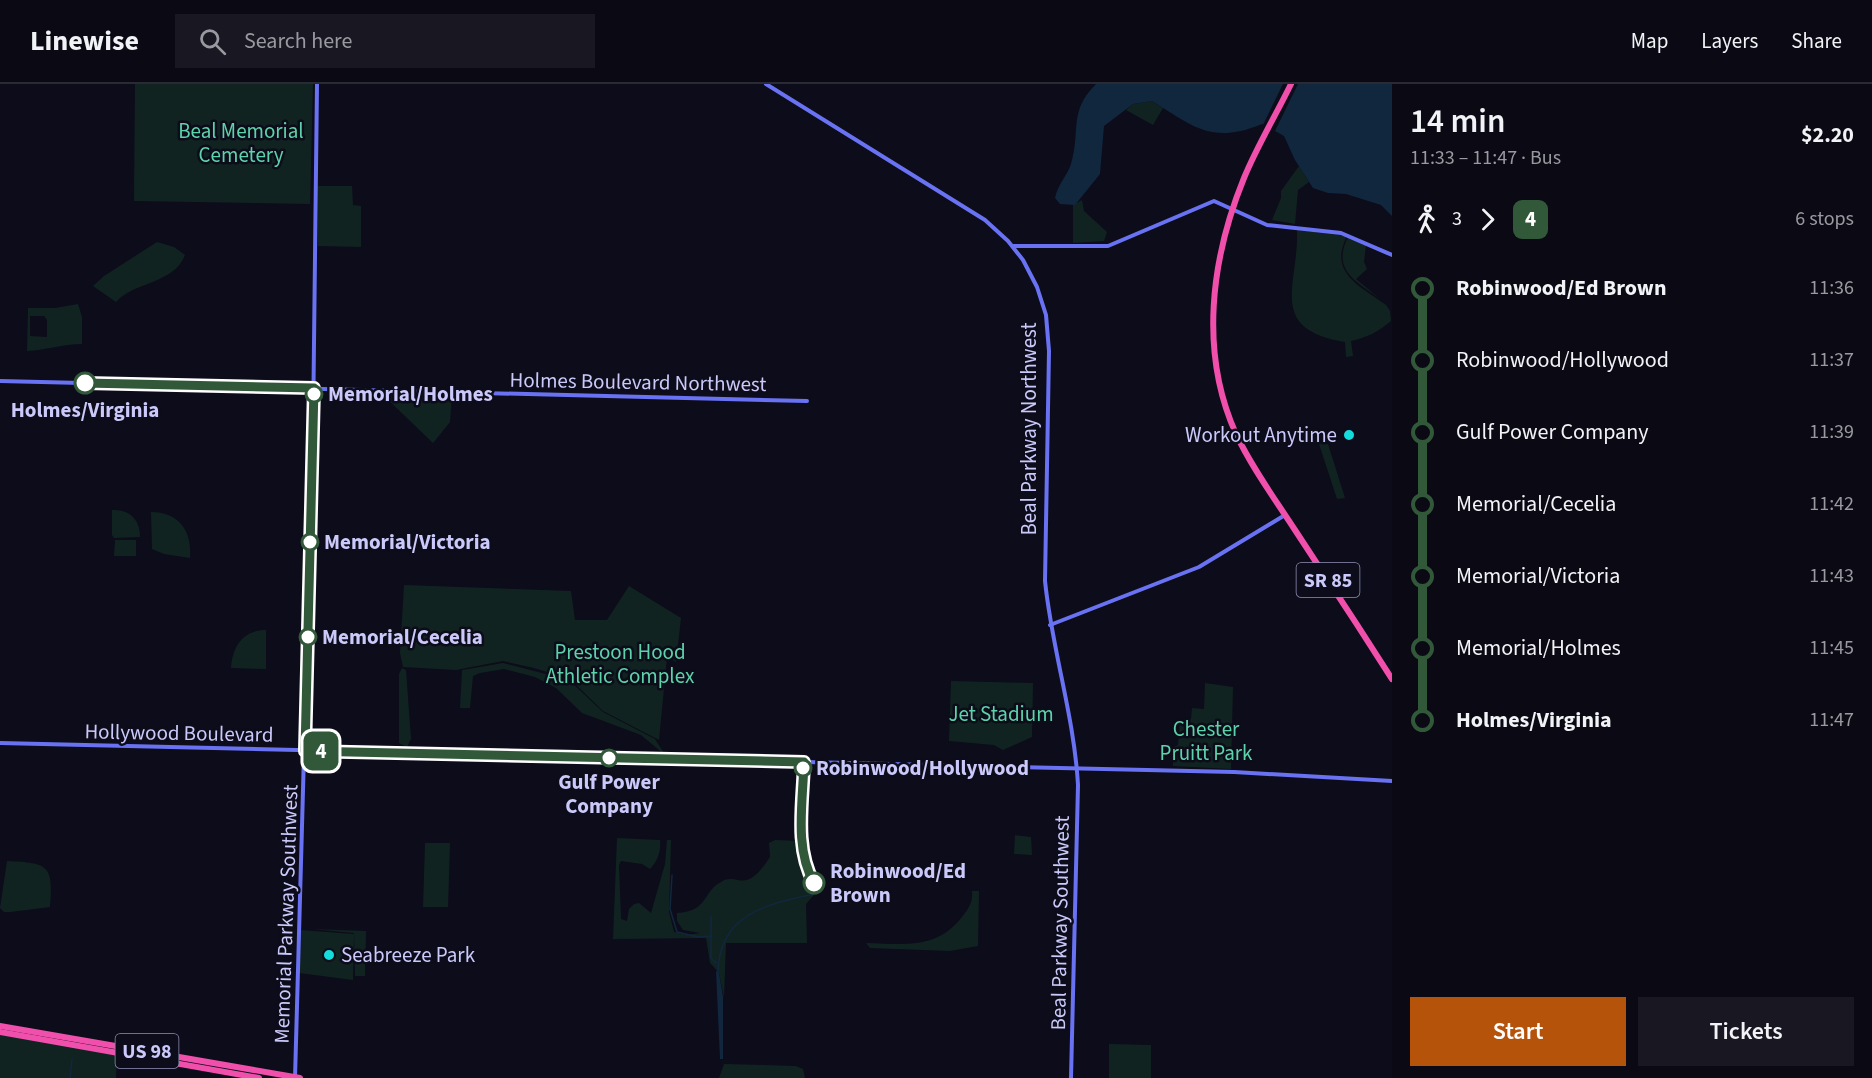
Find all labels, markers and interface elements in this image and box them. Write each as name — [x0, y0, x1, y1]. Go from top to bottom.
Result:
search box — [175, 14, 595, 68]
text: Linewise — [30, 21, 139, 61]
icon: search — [196, 25, 229, 58]
text: Search here — [244, 25, 352, 57]
text: Map — [1631, 26, 1668, 56]
text: Layers — [1701, 26, 1758, 56]
text: Share — [1791, 26, 1842, 56]
text: 14 min — [1410, 98, 1505, 145]
park label: Beal Memorial Cemetery — [178, 116, 304, 170]
text: $2.20 — [1801, 119, 1854, 151]
text: 11:33 – 11:47 · Bus — [1410, 144, 1561, 172]
icon: walk — [1410, 203, 1443, 236]
icon: forward — [1471, 203, 1504, 236]
text: 4 — [1525, 204, 1536, 234]
text: 3 — [1452, 205, 1462, 233]
text: 6 stops — [1795, 205, 1854, 233]
text: Robinwood/Ed Brown — [1456, 272, 1667, 304]
text: 11:36 — [1809, 274, 1854, 302]
street label: Beal Parkway Northwest — [1014, 322, 1044, 536]
text: Robinwood/Hollywood — [1456, 344, 1669, 376]
text: 11:37 — [1809, 346, 1854, 374]
street label: Holmes Boulevard Northwest — [509, 365, 767, 399]
marker: Holmes/Virginia — [74, 372, 96, 394]
place label: Memorial/Holmes — [328, 379, 493, 409]
marker: Memorial/Holmes — [305, 385, 323, 403]
place label: Holmes/Virginia — [11, 395, 159, 425]
text: Gulf Power Company — [1456, 416, 1648, 448]
text: 11:39 — [1809, 418, 1854, 446]
place label: Workout Anytime — [1185, 420, 1337, 450]
marker: Workout Anytime — [1342, 428, 1356, 442]
text: Memorial/Cecelia — [1456, 488, 1616, 520]
text: 11:42 — [1809, 490, 1854, 518]
place label: Memorial/Victoria — [324, 527, 491, 557]
marker: Memorial/Victoria — [301, 533, 319, 551]
text: Memorial/Victoria — [1456, 560, 1620, 592]
text: 11:43 — [1809, 562, 1854, 590]
road number: SR 85 — [1296, 563, 1360, 597]
place label: Memorial/Cecelia — [322, 622, 483, 652]
marker: Memorial/Cecelia — [299, 628, 317, 646]
text: Memorial/Holmes — [1456, 632, 1621, 664]
text: 11:45 — [1809, 634, 1854, 662]
park label: Prestoon Hood Athletic Complex — [546, 637, 695, 691]
park label: Jet Stadium — [948, 699, 1054, 729]
text: Holmes/Virginia — [1456, 704, 1612, 736]
text: 11:47 — [1809, 706, 1854, 734]
park label: Chester Pruitt Park — [1160, 714, 1253, 768]
street label: Hollywood Boulevard — [84, 716, 274, 750]
line badge: 4 — [302, 732, 340, 770]
text: 4 — [315, 736, 327, 766]
marker: Gulf Power Company — [600, 749, 618, 767]
place label: Robinwood/Hollywood — [816, 753, 1029, 783]
marker: Robinwood/Hollywood — [794, 759, 812, 777]
place label: Gulf Power Company — [558, 767, 660, 821]
street label: Memorial Parkway Southwest — [266, 784, 306, 1044]
street label: Beal Parkway Southwest — [1043, 815, 1077, 1031]
place label: Robinwood/Ed Brown — [830, 856, 966, 910]
marker: Robinwood/Ed Brown — [803, 872, 825, 894]
place label: Seabreeze Park — [341, 940, 476, 970]
marker: Seabreeze Park — [322, 948, 336, 962]
button: Start — [1410, 997, 1626, 1066]
button: Tickets — [1638, 997, 1854, 1066]
road number: US 98 — [116, 1034, 178, 1068]

